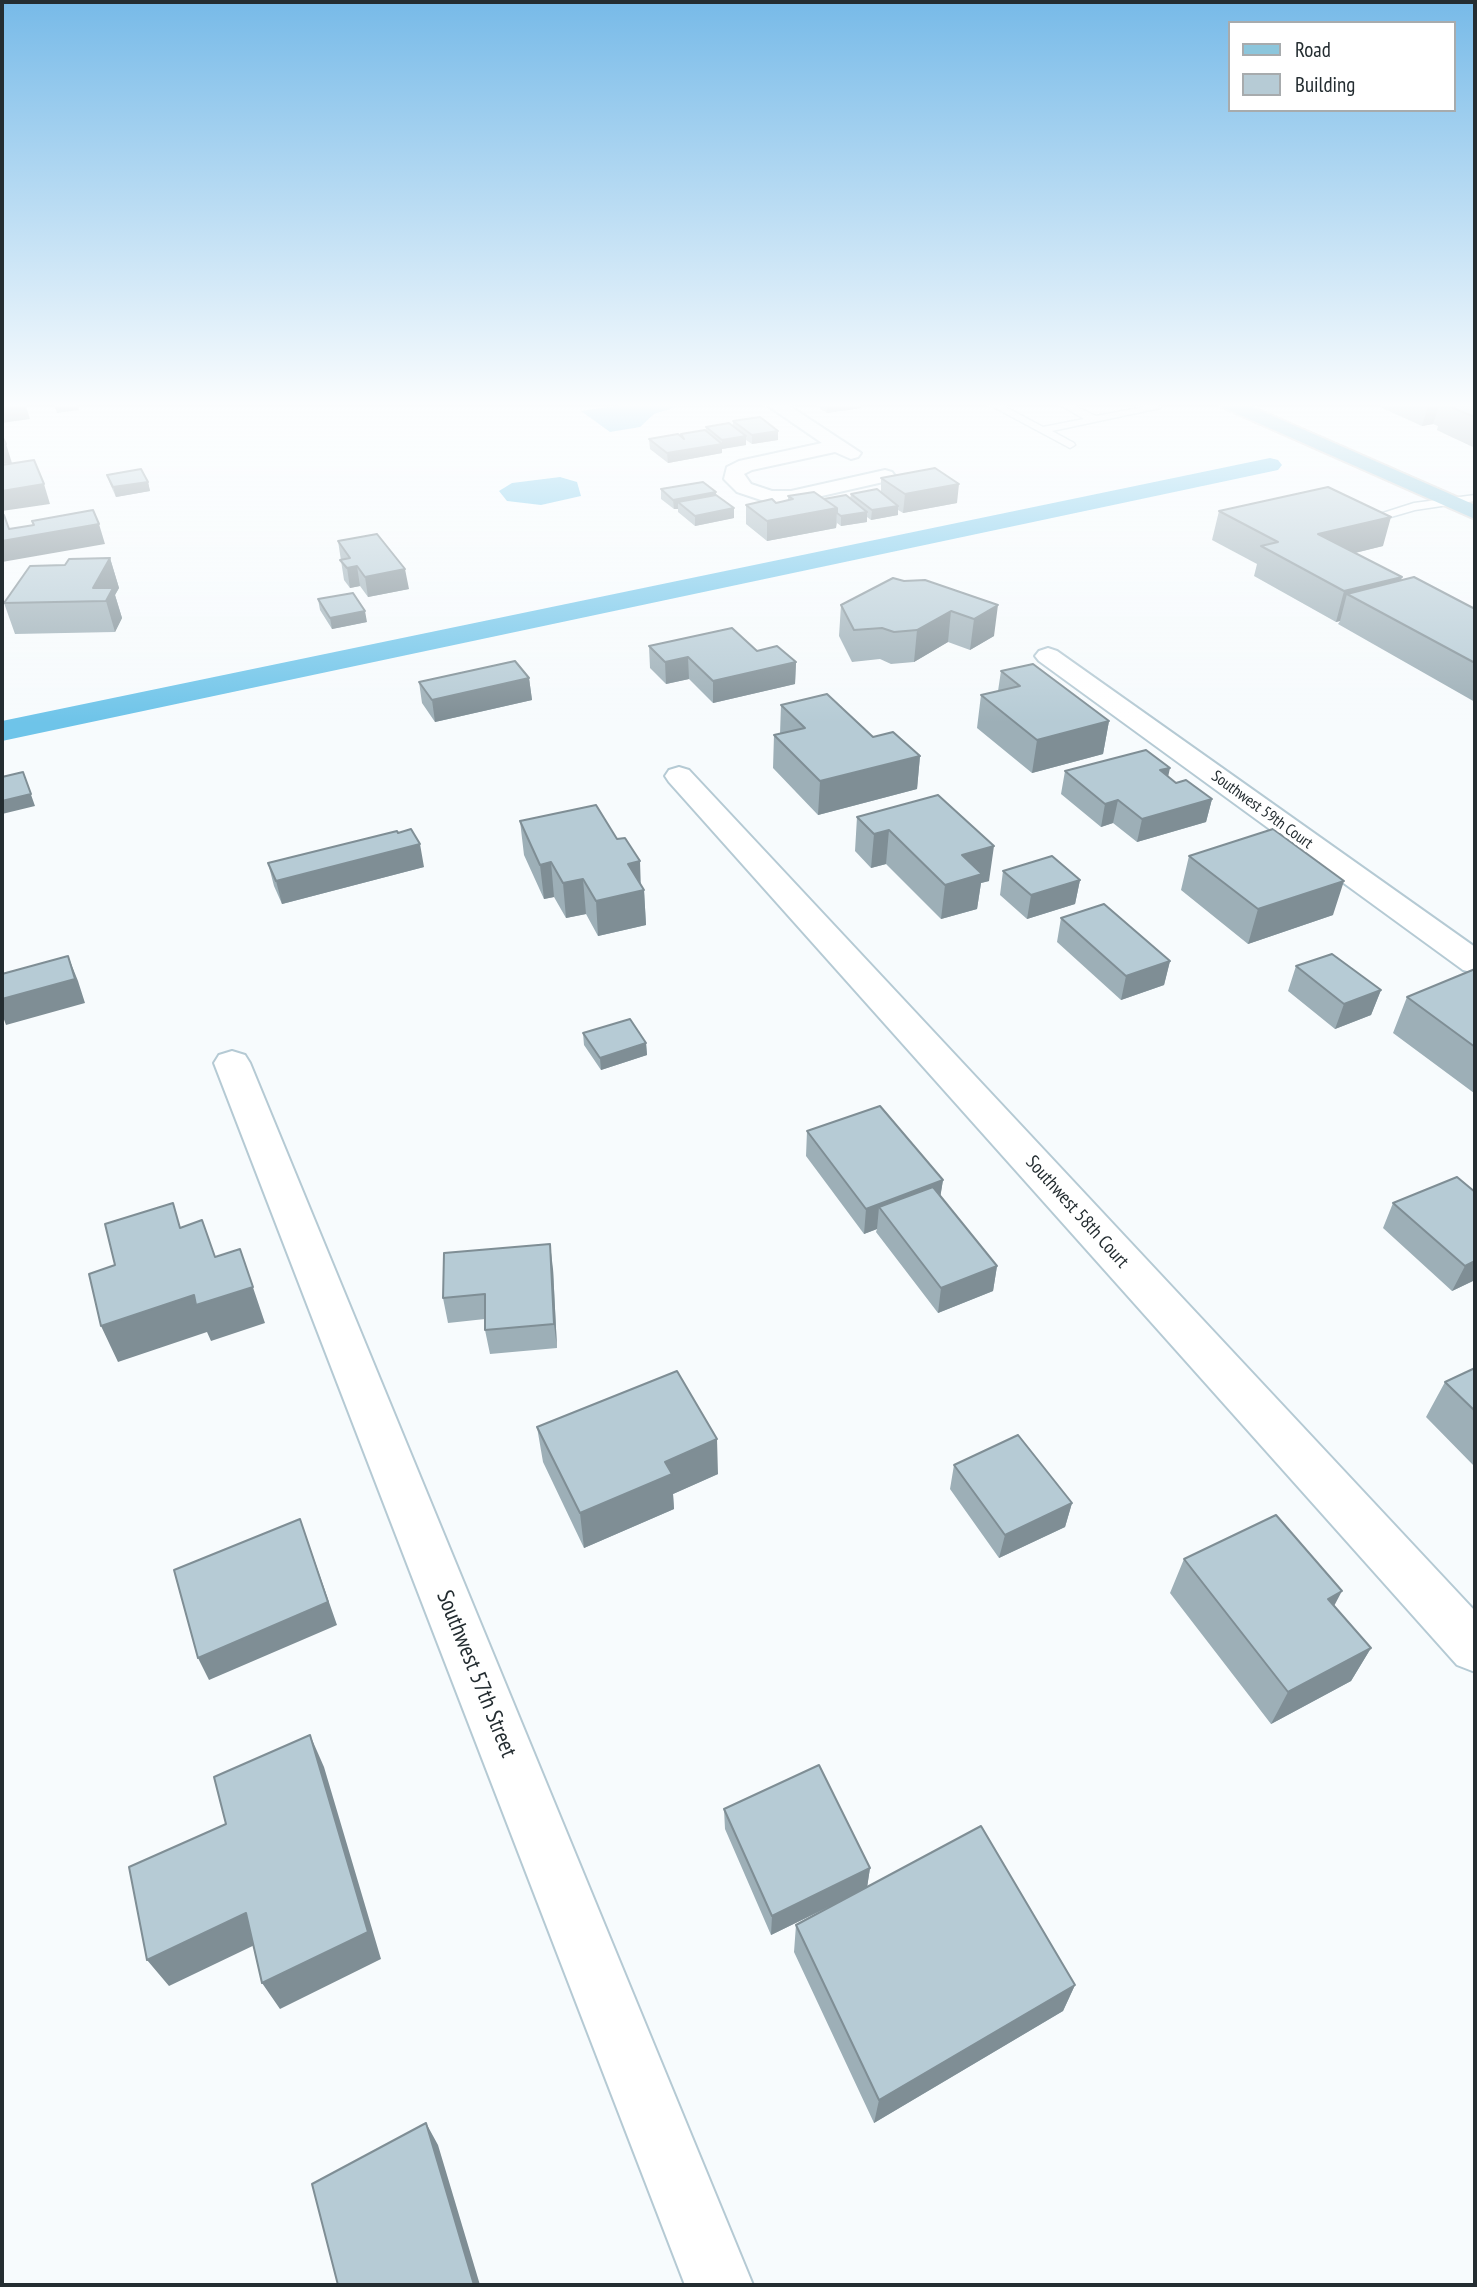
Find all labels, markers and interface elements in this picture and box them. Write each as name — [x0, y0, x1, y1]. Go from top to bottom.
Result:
legend — [1228, 21, 1456, 112]
text: Road — [1295, 36, 1331, 63]
text: Building — [1295, 71, 1355, 98]
street label: Southwest 59th Court — [1208, 767, 1316, 853]
street label: Southwest 58th Court — [1021, 1151, 1133, 1273]
street label: Southwest 57th Street — [430, 1587, 522, 1761]

